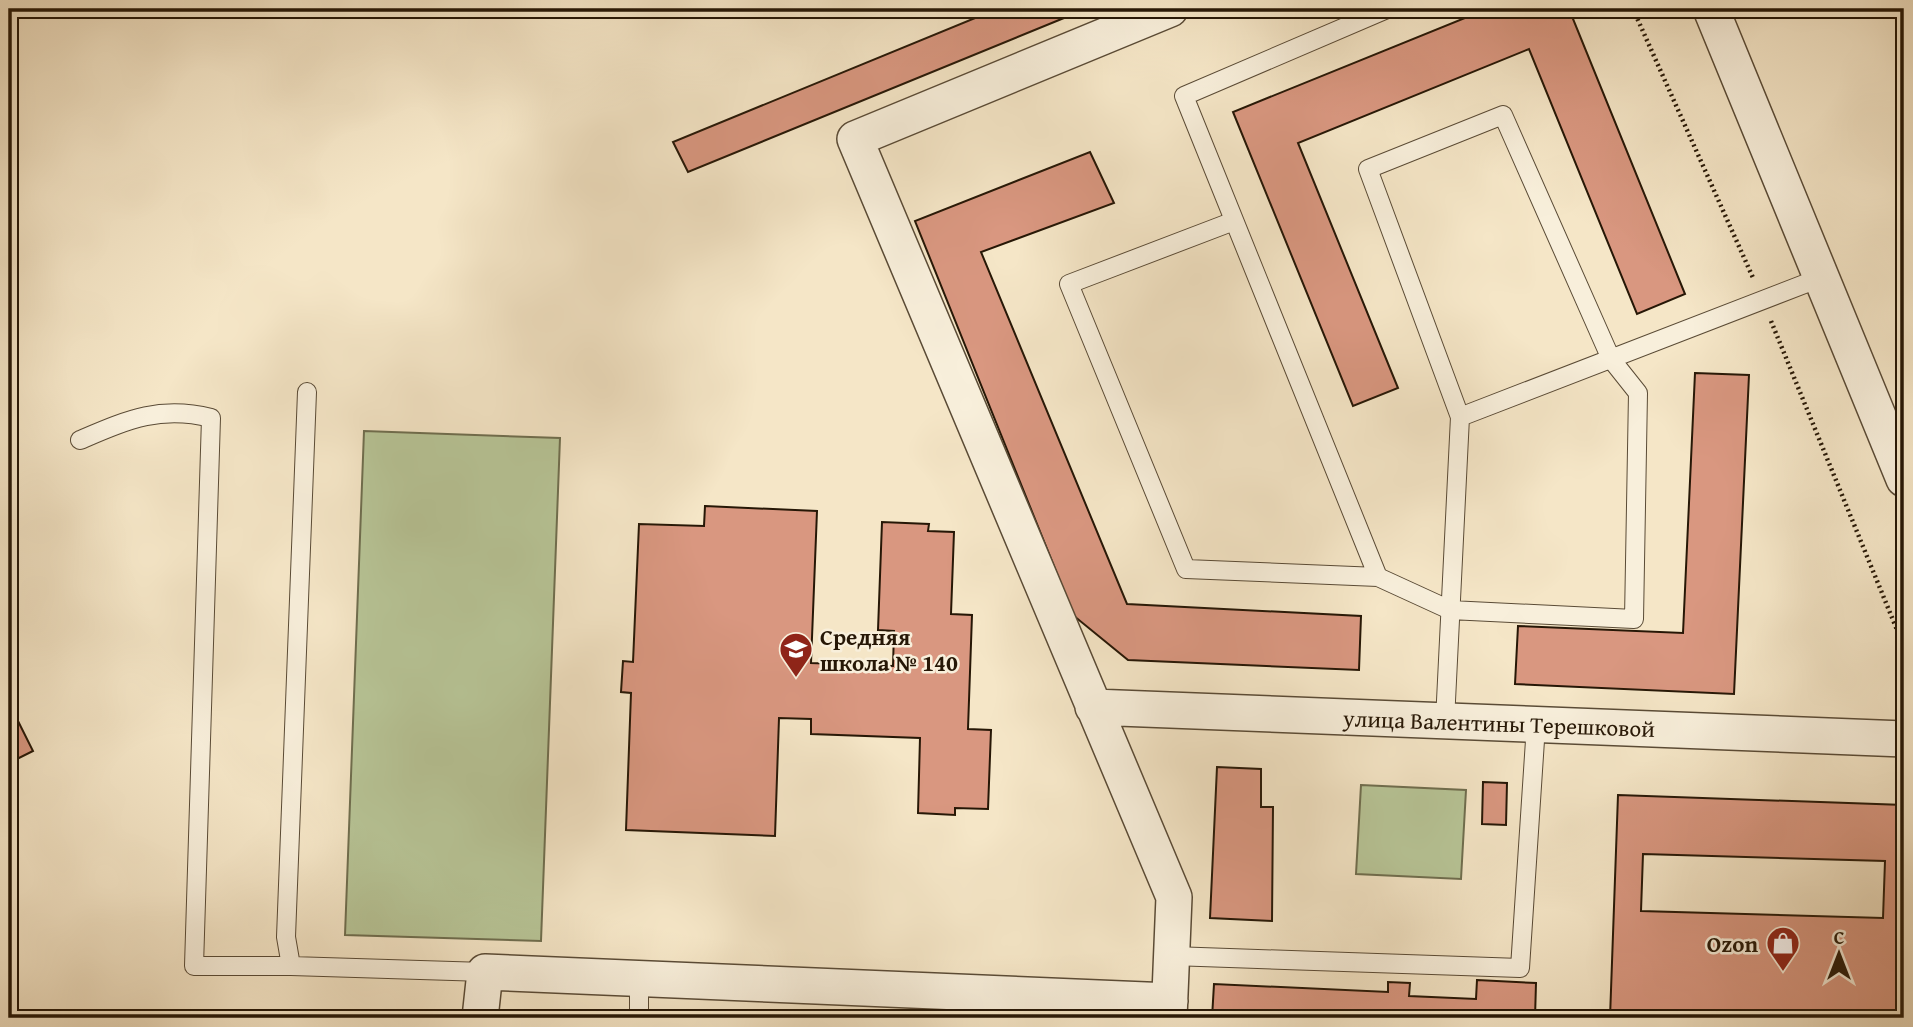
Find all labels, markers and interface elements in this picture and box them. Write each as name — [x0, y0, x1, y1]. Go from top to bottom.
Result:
place label: Средняя школа № 140 — [820, 620, 958, 679]
school or university icon: Средняя школа № 140 — [777, 630, 815, 679]
street label: улица Валентины Терешковой — [1342, 701, 1656, 745]
north arrow — [1804, 918, 1874, 988]
text: С — [1834, 923, 1845, 951]
shop icon: Ozon — [1764, 924, 1802, 973]
place label: Ozon — [1707, 927, 1758, 960]

